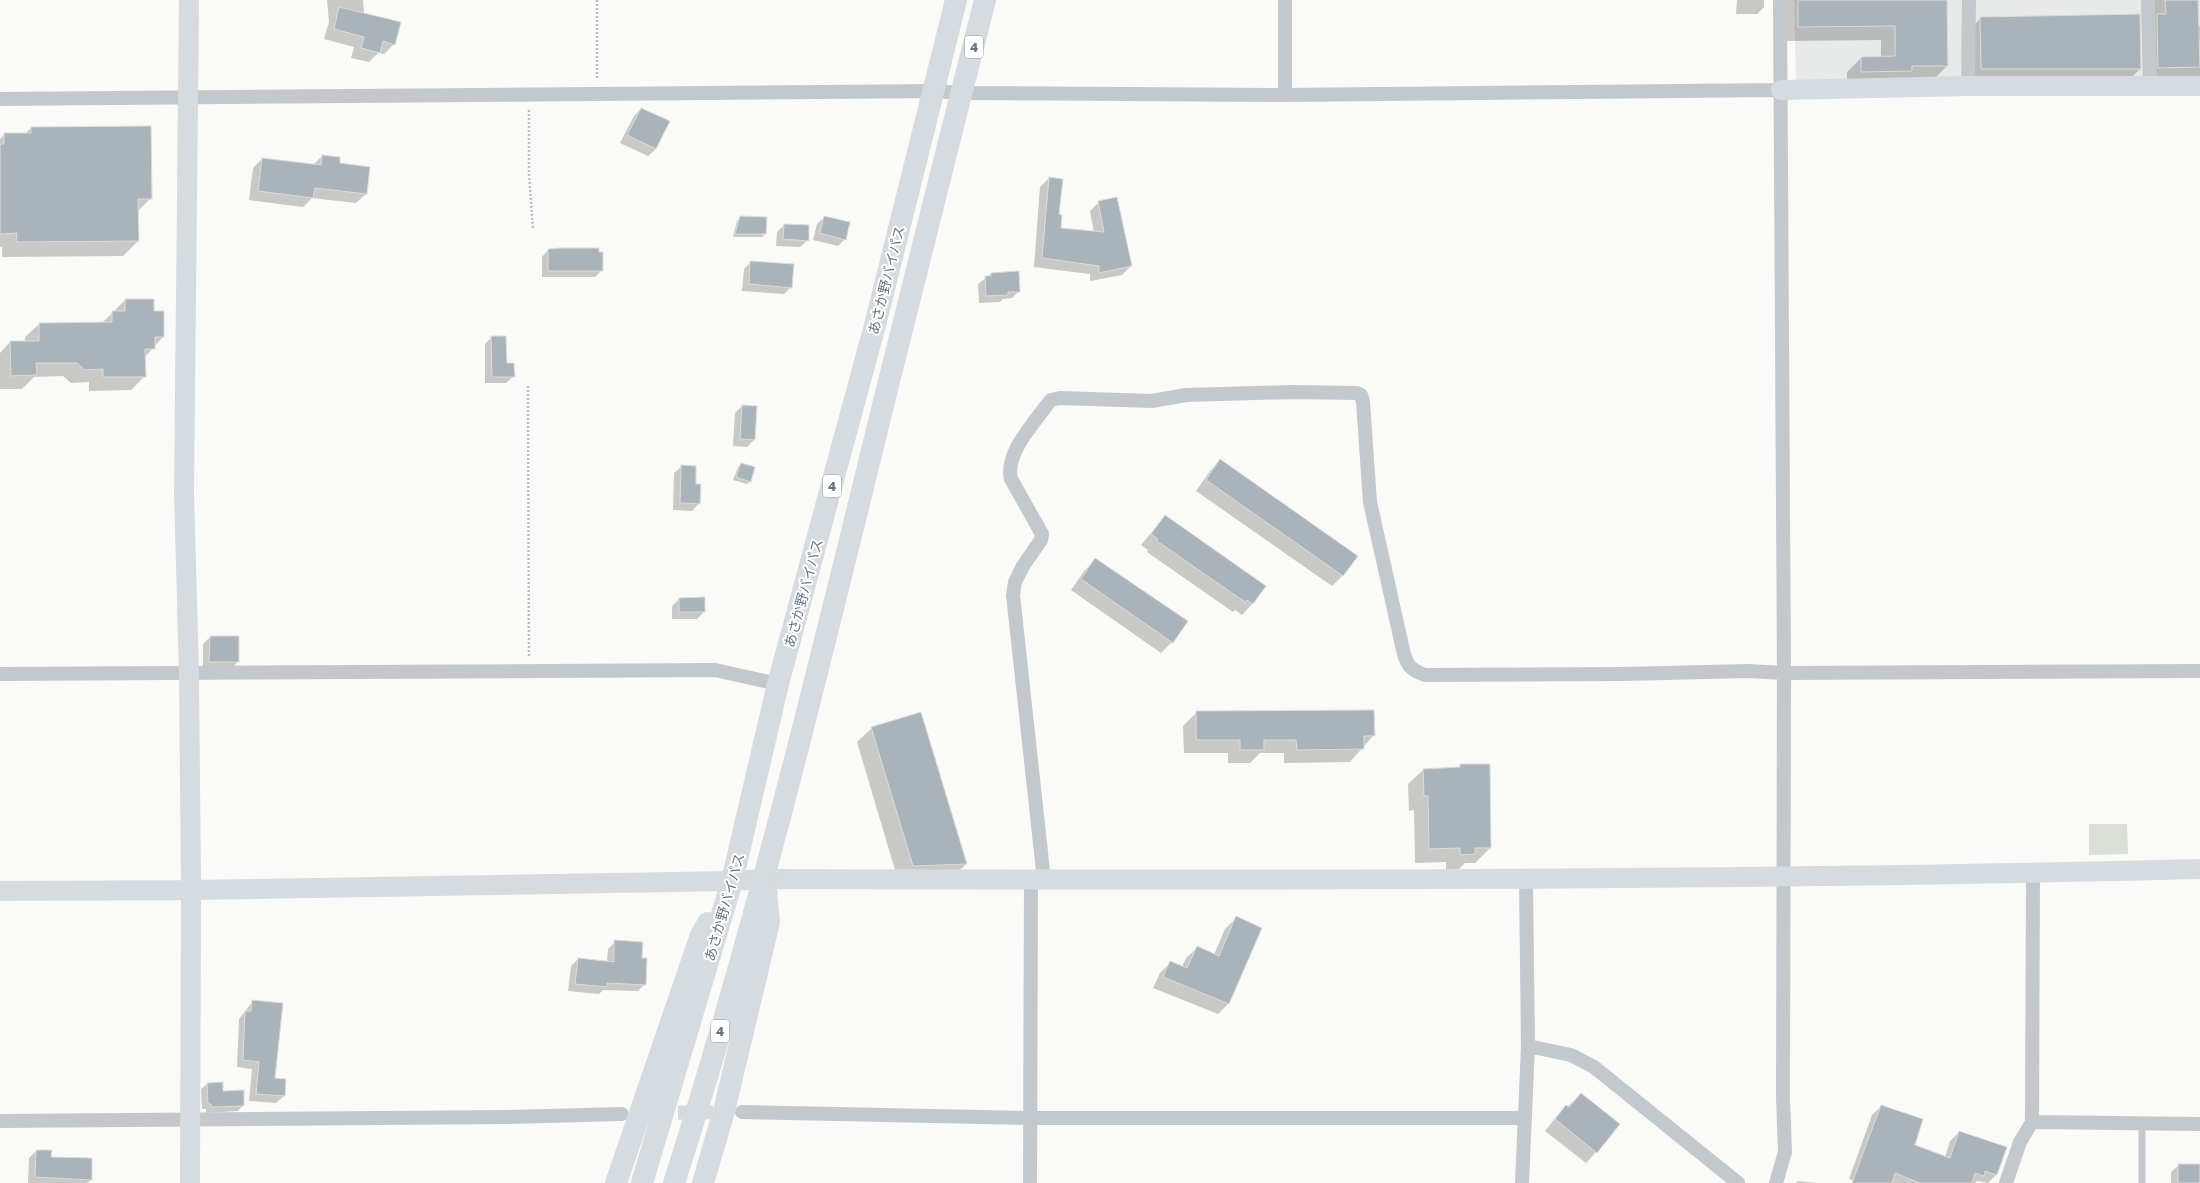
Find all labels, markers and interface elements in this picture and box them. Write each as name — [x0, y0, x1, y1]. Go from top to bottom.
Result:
road number: 4 — [965, 36, 983, 58]
street label: あさか野バイパス — [864, 224, 908, 336]
road number: 4 — [823, 475, 841, 497]
street label: あさか野バイパス — [780, 537, 826, 649]
street label: あさか野バイパス — [700, 851, 748, 963]
road number: 4 — [711, 1020, 729, 1042]

